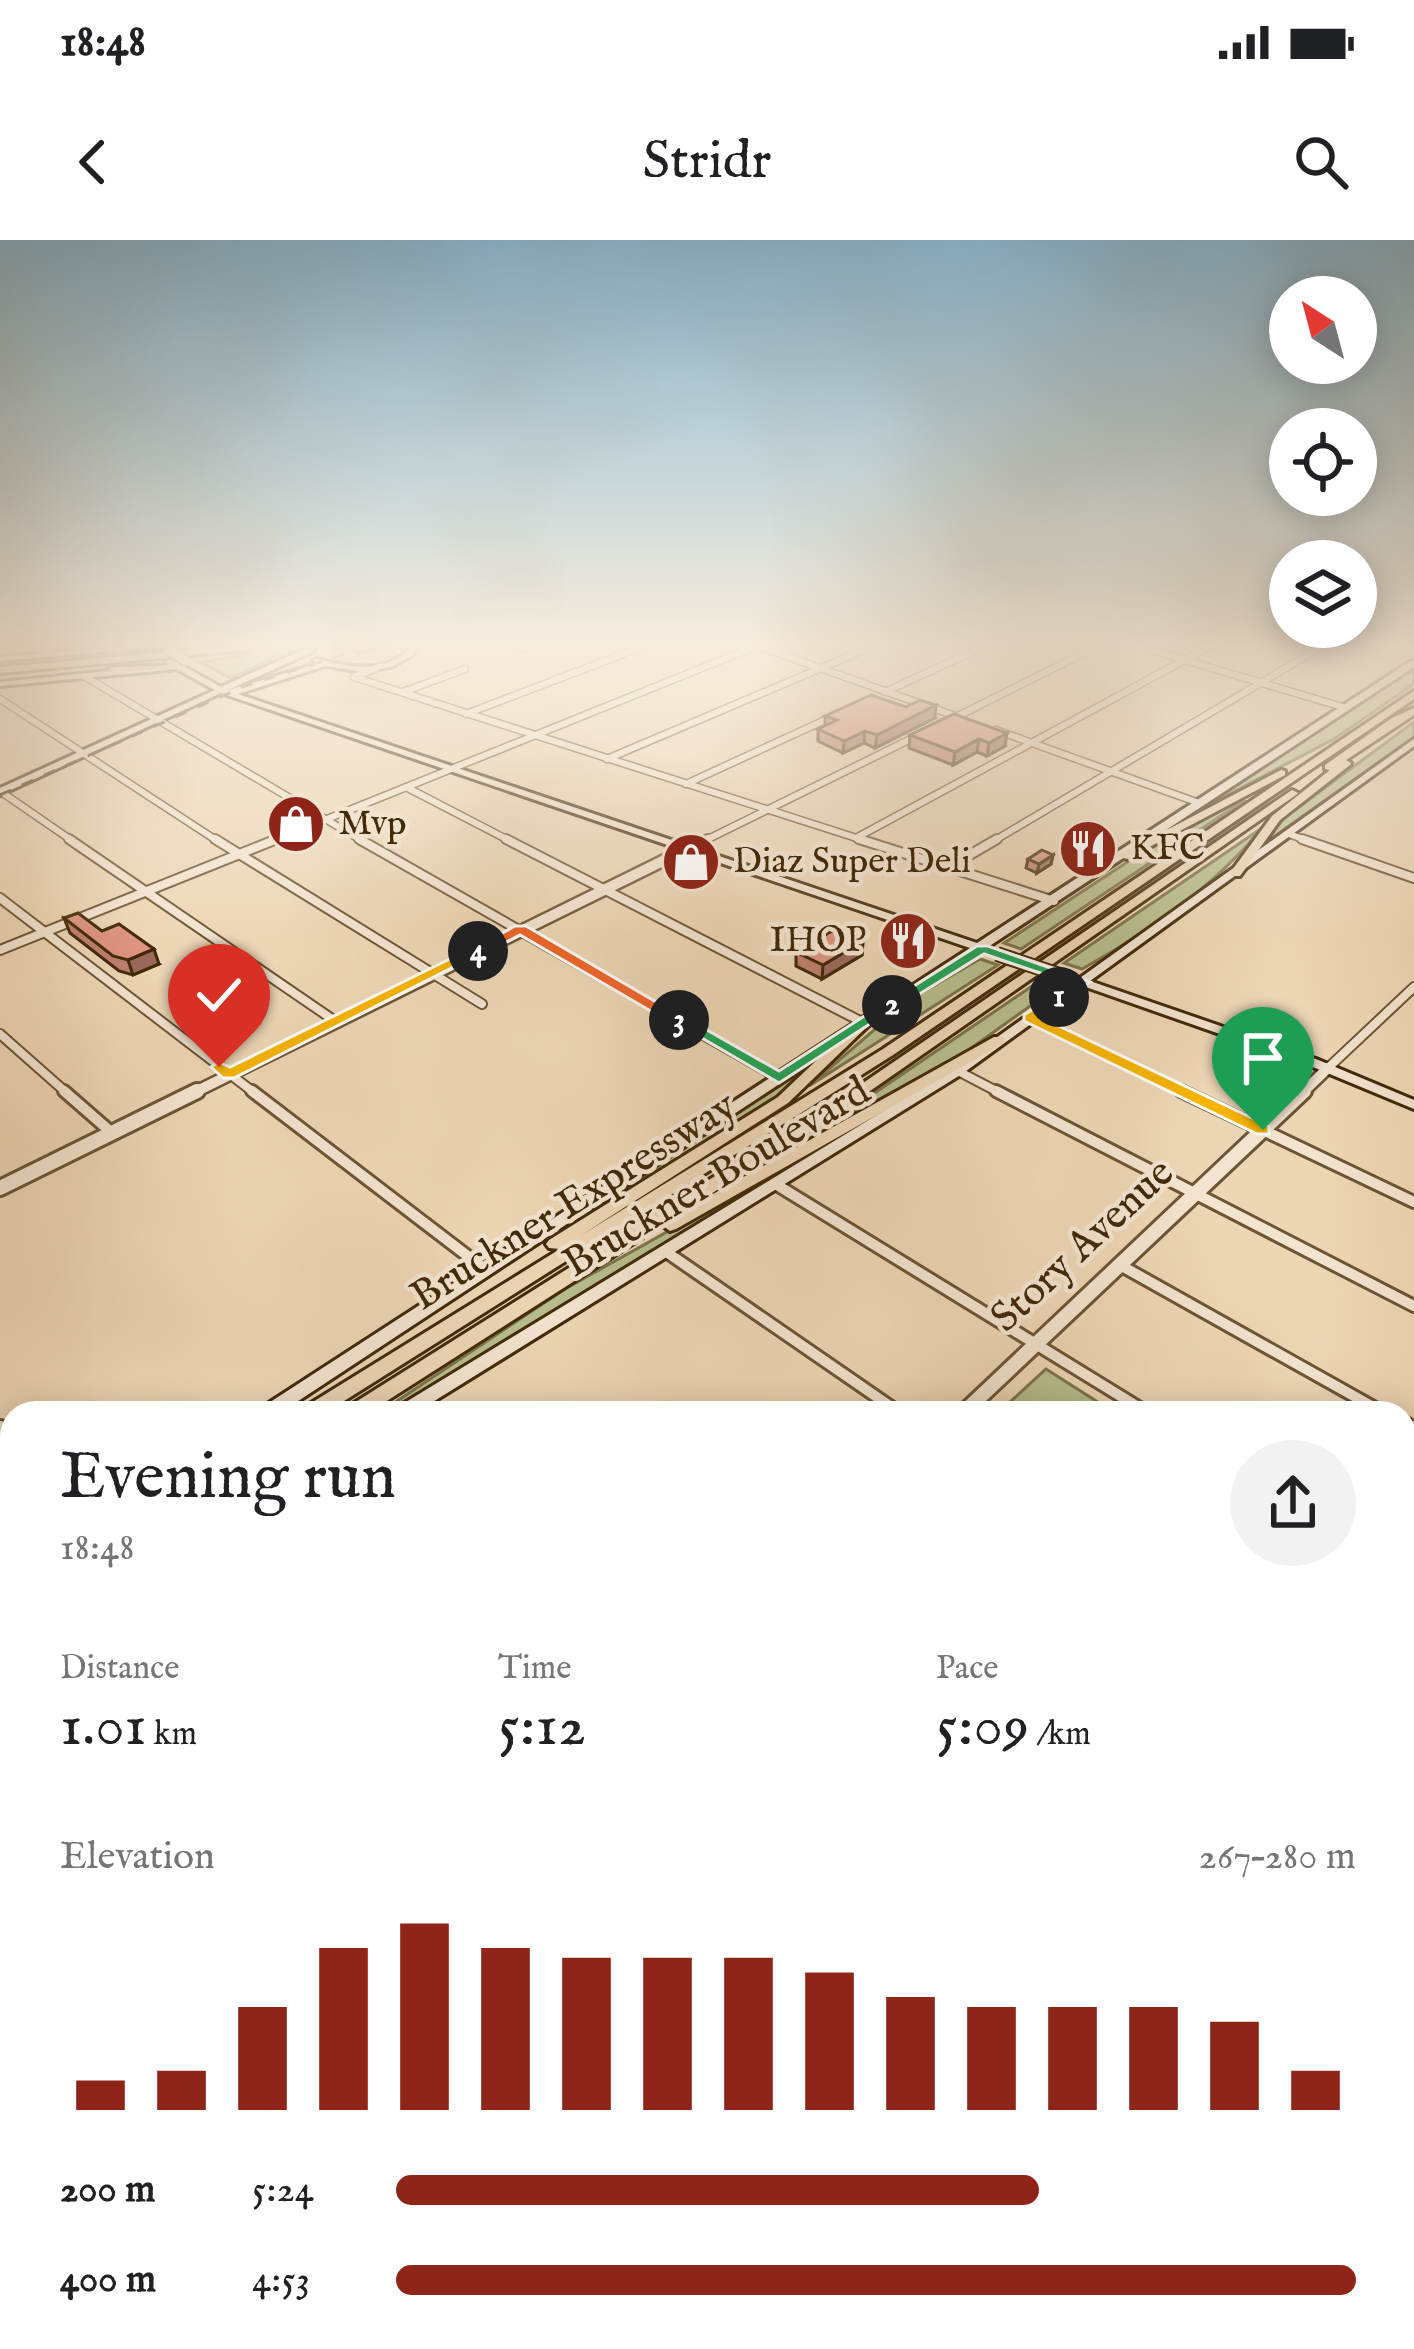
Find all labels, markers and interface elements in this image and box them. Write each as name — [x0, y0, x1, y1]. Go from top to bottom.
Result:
text: 18:48 — [60, 14, 146, 71]
text: Stridr — [643, 128, 771, 197]
icon: back — [60, 129, 126, 195]
icon: search — [1288, 129, 1354, 195]
north arrow — [1269, 276, 1377, 384]
map controls — [1269, 276, 1377, 648]
button: locate — [1269, 408, 1377, 516]
button: layers — [1269, 540, 1377, 648]
shop icon: Mvp — [265, 793, 327, 855]
place label: Mvp — [338, 801, 407, 847]
restaurant icon: KFC — [1057, 818, 1119, 880]
place label: KFC — [1130, 826, 1205, 872]
shop icon: Diaz Super Deli — [660, 831, 722, 893]
place label: Diaz Super Deli — [733, 839, 971, 885]
restaurant icon: IHOP — [877, 910, 939, 972]
place label: IHOP — [770, 918, 866, 964]
pin: 4 — [448, 921, 508, 981]
text: 4 — [470, 930, 486, 972]
pin — [168, 944, 270, 1067]
icon: check — [186, 962, 252, 1028]
pin: 1 — [1029, 967, 1089, 1027]
pin: 2 — [862, 975, 922, 1035]
text: 1 — [1053, 976, 1065, 1018]
text: 2 — [884, 984, 900, 1026]
pin: 3 — [649, 990, 709, 1050]
text: 3 — [673, 999, 685, 1041]
pin — [1212, 1007, 1314, 1130]
icon: arrive — [1230, 1025, 1296, 1091]
street label: Bruckner Boulevard — [554, 1065, 881, 1291]
street label: Bruckner Expressway — [401, 1080, 747, 1324]
street label: Story Avenue — [980, 1148, 1186, 1344]
text: Evening run — [60, 1437, 396, 1521]
button: share — [1230, 1440, 1356, 1566]
text: 18:48 — [60, 1524, 135, 1573]
text: Distance — [60, 1648, 179, 1690]
text: Time — [498, 1648, 571, 1690]
text: Pace — [936, 1648, 998, 1690]
text: 1.01 — [60, 1690, 147, 1766]
text: 5:12 — [498, 1690, 586, 1766]
text: 5:09 — [936, 1690, 1029, 1766]
text: km — [147, 1714, 197, 1756]
text: /km — [1029, 1714, 1091, 1756]
text: Elevation — [60, 1833, 215, 1882]
text: 267–280 m — [1199, 1833, 1356, 1882]
text: 200 m — [60, 2166, 155, 2215]
text: 5:24 — [252, 2166, 314, 2215]
text: 400 m — [60, 2256, 156, 2305]
text: 4:53 — [252, 2256, 310, 2305]

